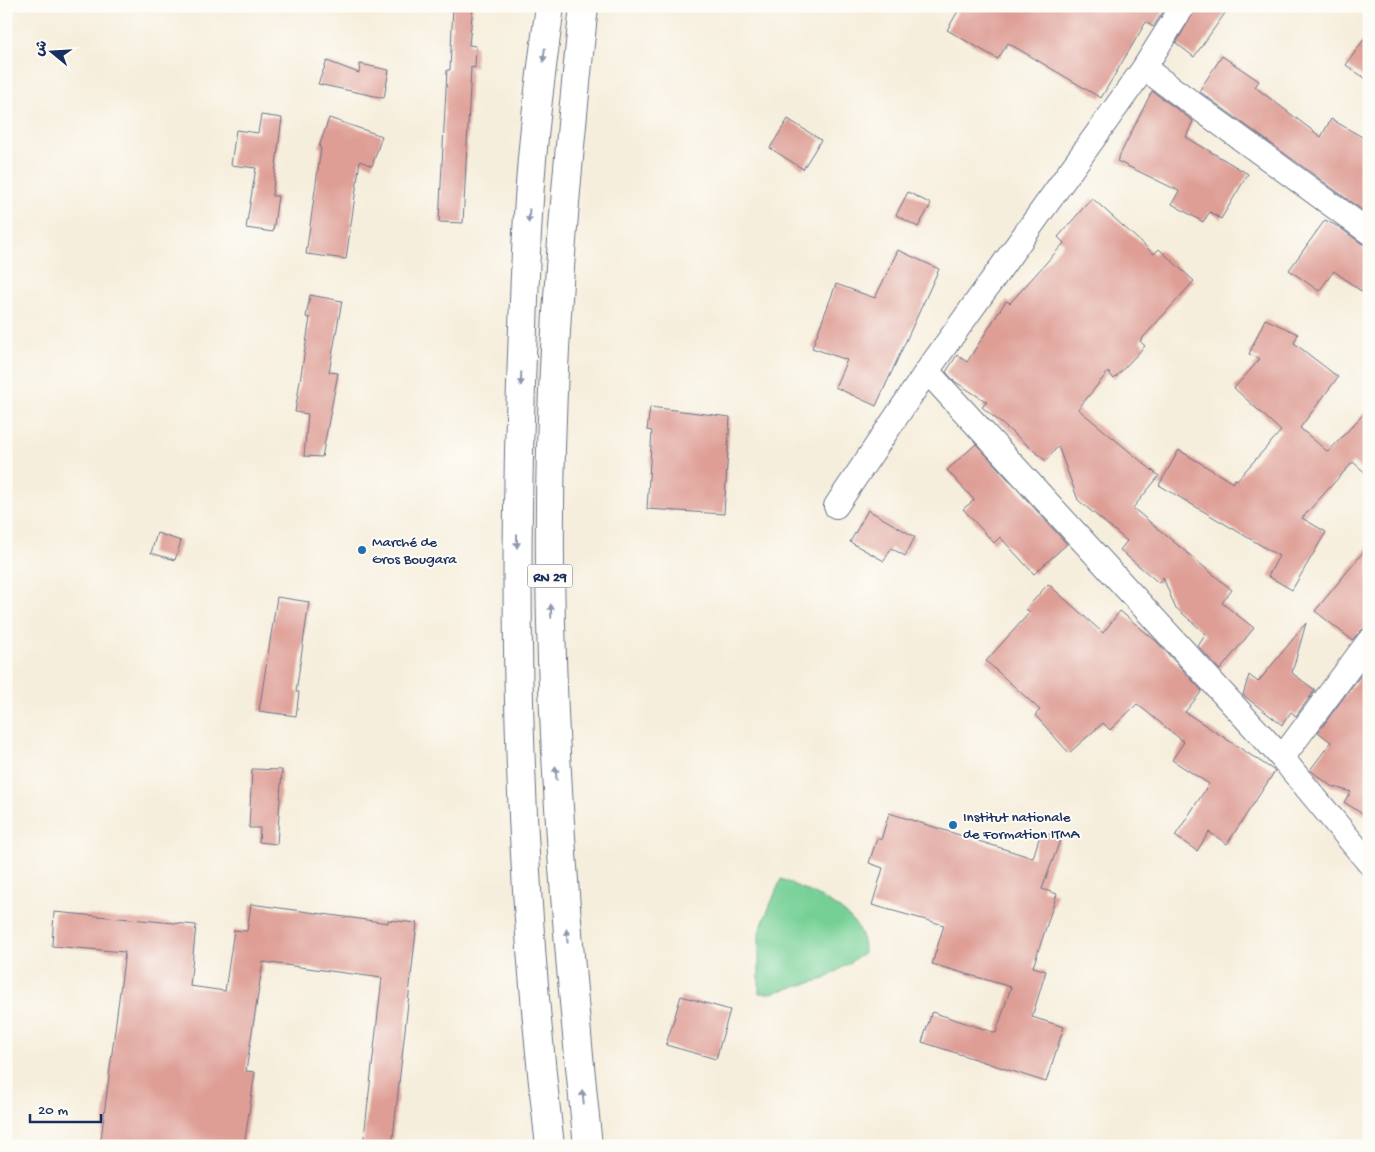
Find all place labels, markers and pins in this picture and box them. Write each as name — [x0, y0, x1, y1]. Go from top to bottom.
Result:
place label: Marché de Gros Bougara — [372, 534, 457, 569]
marker: Marché de Gros Bougara — [356, 544, 368, 556]
place label: Institut nationale de Formation ITMA — [963, 809, 1080, 844]
marker: Institut nationale de Formation ITMA — [947, 819, 959, 831]

